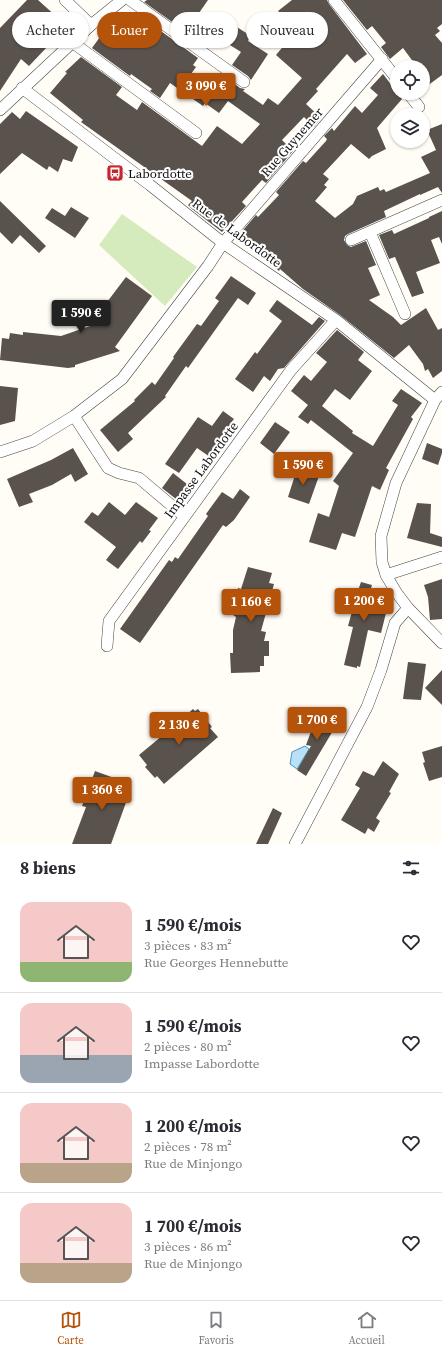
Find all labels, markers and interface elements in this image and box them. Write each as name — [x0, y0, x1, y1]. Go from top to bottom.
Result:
chip: Acheter — [12, 12, 89, 48]
chip: Louer — [97, 12, 162, 48]
chip: Filtres — [170, 12, 238, 48]
chip: Nouveau — [246, 12, 328, 48]
map controls — [390, 60, 430, 148]
button: locate — [390, 60, 430, 100]
pin: 3 090 € — [169, 73, 243, 107]
text: 3 090 € — [186, 77, 226, 94]
street label: Rue Guynemer — [257, 103, 327, 180]
button: layers — [390, 108, 430, 148]
bus stop icon: Labordotte — [105, 163, 125, 183]
place label: Labordotte — [128, 165, 192, 182]
street label: Rue de Labordotte — [189, 195, 285, 271]
pin: 1 590 € — [44, 300, 118, 334]
text: 1 590 € — [61, 304, 101, 321]
street label: Impasse Labordotte — [160, 418, 242, 522]
pin: 1 590 € — [266, 452, 340, 486]
text: 1 590 € — [283, 456, 323, 473]
pin: 1 200 € — [327, 588, 401, 622]
pin: 1 160 € — [214, 589, 288, 623]
text: 1 200 € — [344, 592, 384, 609]
text: 1 160 € — [231, 593, 271, 610]
pin: 1 700 € — [280, 707, 354, 741]
text: 1 700 € — [297, 711, 337, 728]
pin: 2 130 € — [142, 712, 216, 746]
text: 2 130 € — [159, 716, 199, 733]
pin: 1 360 € — [65, 777, 139, 811]
text: 1 360 € — [82, 781, 122, 798]
text: 8 biens — [20, 856, 76, 880]
icon: filters — [400, 857, 422, 879]
text: 1 590 €/mois — [144, 913, 242, 937]
icon: home — [52, 918, 100, 966]
icon: heart — [400, 931, 422, 953]
text: 3 pièces · 83 m² — [144, 937, 232, 954]
text: Rue Georges Hennebutte — [144, 954, 288, 971]
text: 1 590 €/mois — [144, 1014, 242, 1038]
icon: home — [52, 1019, 100, 1067]
icon: heart — [400, 1032, 422, 1054]
text: 2 pièces · 80 m² — [144, 1038, 232, 1055]
text: Impasse Labordotte — [144, 1055, 259, 1072]
text: 1 200 €/mois — [144, 1114, 242, 1138]
icon: home — [52, 1119, 100, 1167]
icon: heart — [400, 1132, 422, 1154]
text: 2 pièces · 78 m² — [144, 1138, 232, 1155]
text: Rue de Minjongo — [144, 1155, 242, 1172]
text: 1 700 €/mois — [144, 1214, 242, 1238]
icon: home — [52, 1219, 100, 1267]
icon: heart — [400, 1232, 422, 1254]
text: 3 pièces · 86 m² — [144, 1238, 232, 1255]
text: Rue de Minjongo — [144, 1255, 242, 1272]
tab: Carte — [57, 1309, 84, 1348]
tab: Favoris — [198, 1309, 234, 1348]
tab: Accueil — [348, 1309, 385, 1348]

